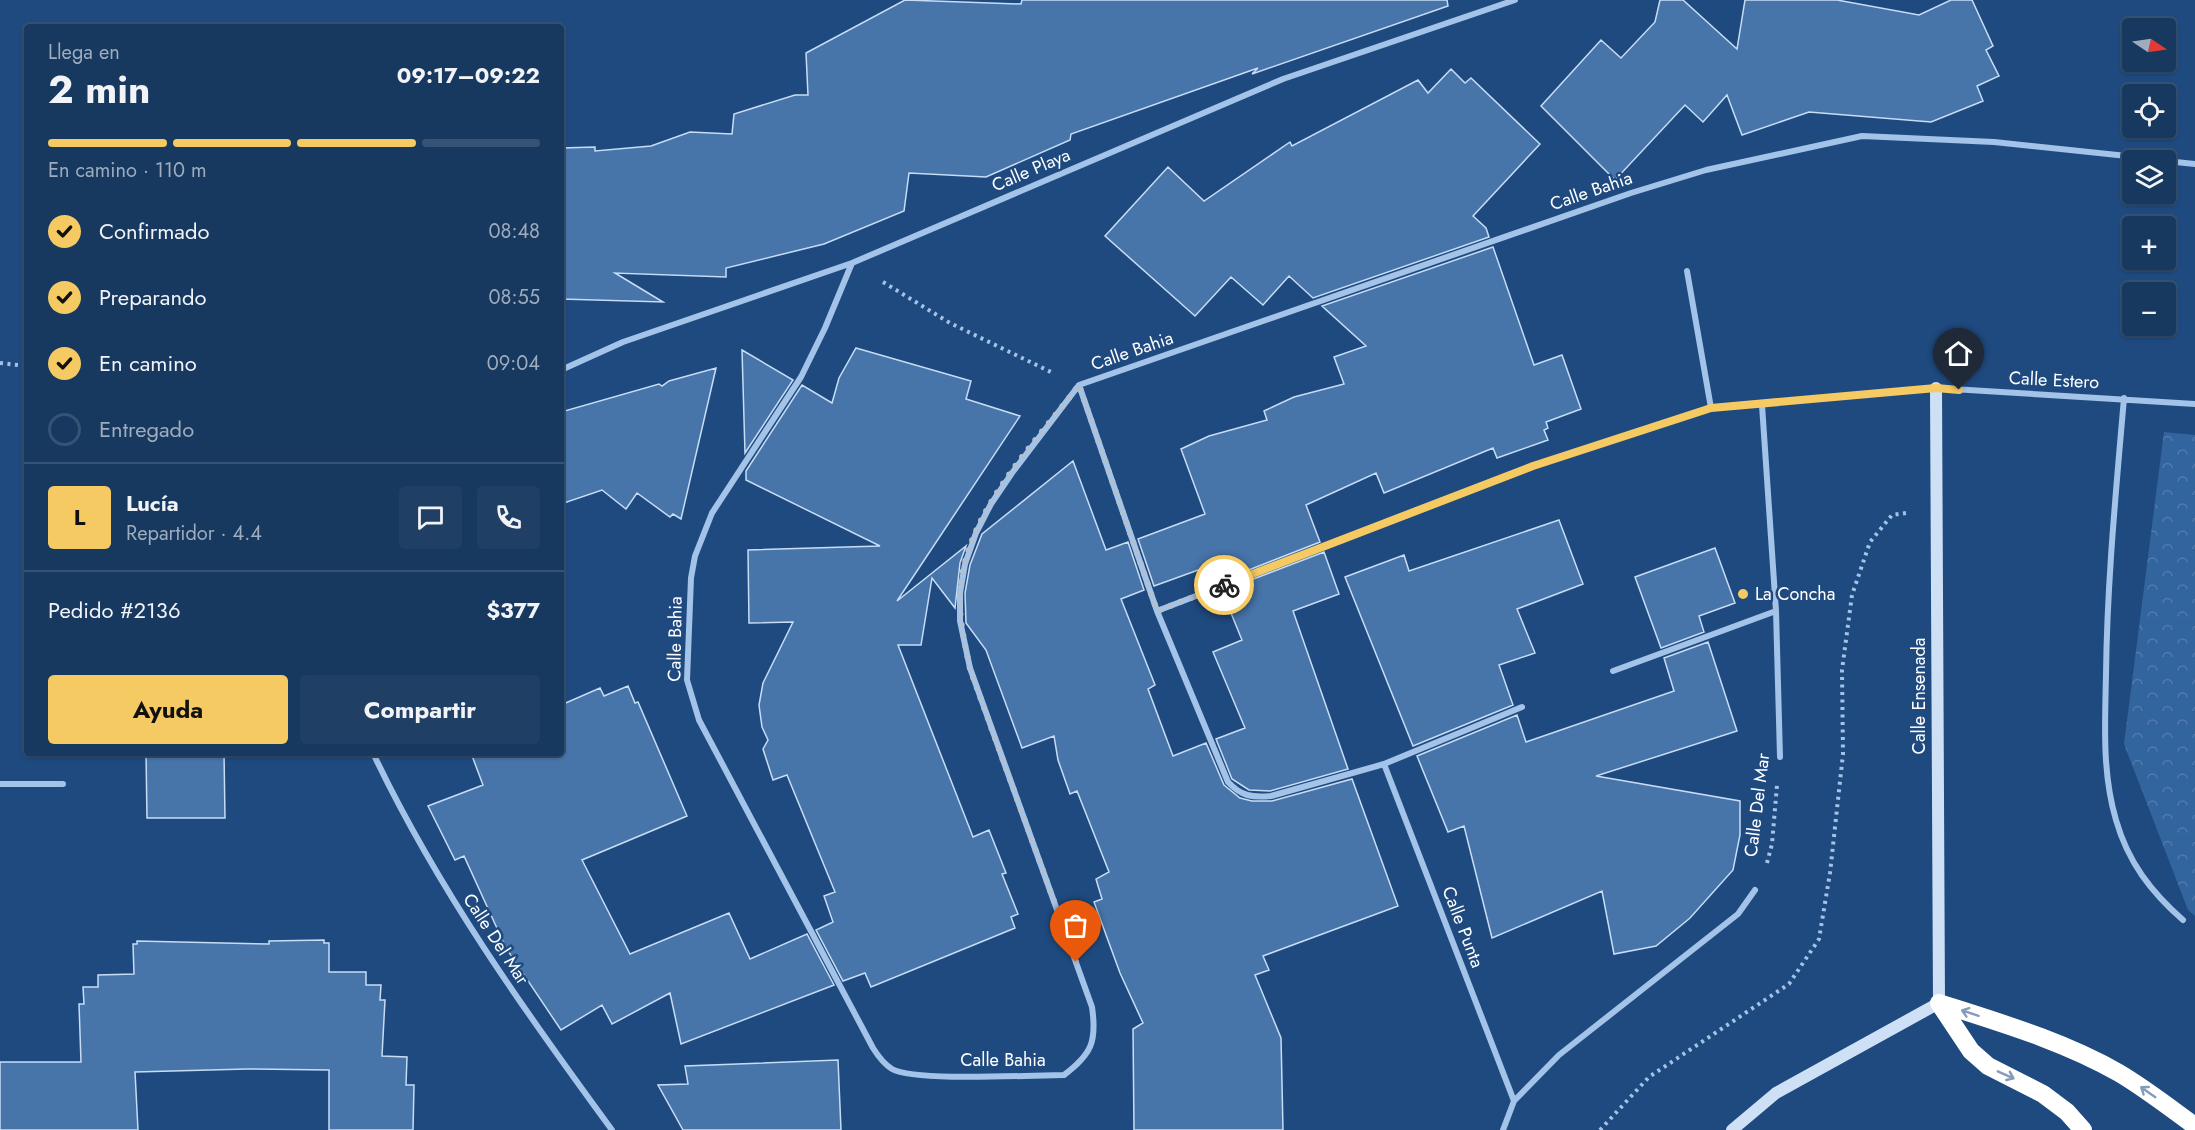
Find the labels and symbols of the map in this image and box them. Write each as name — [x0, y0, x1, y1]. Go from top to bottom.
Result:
north arrow — [2122, 18, 2176, 72]
street label: Calle Playa — [988, 142, 1074, 198]
street label: Calle Bahia — [1546, 165, 1636, 217]
street label: Calle Bahia — [1087, 325, 1177, 377]
pin — [1933, 328, 1984, 390]
street label: Calle Estero — [2008, 365, 2100, 395]
courier — [1194, 555, 1254, 615]
place label: La Concha — [1755, 581, 1835, 607]
marker: La Concha — [1736, 587, 1750, 601]
street label: Calle Bahia — [661, 596, 689, 682]
street label: Calle Ensenada — [1906, 638, 1932, 754]
street label: Calle Del Mar — [1738, 751, 1776, 858]
street label: Calle Punta — [1436, 883, 1490, 971]
street label: Calle Del Mar — [457, 888, 536, 991]
pin — [1050, 900, 1101, 962]
one-way arrow — [1961, 1007, 1980, 1018]
street label: Calle Bahia — [960, 1047, 1046, 1073]
one-way arrow — [1997, 1069, 2015, 1081]
one-way arrow — [2140, 1086, 2156, 1098]

